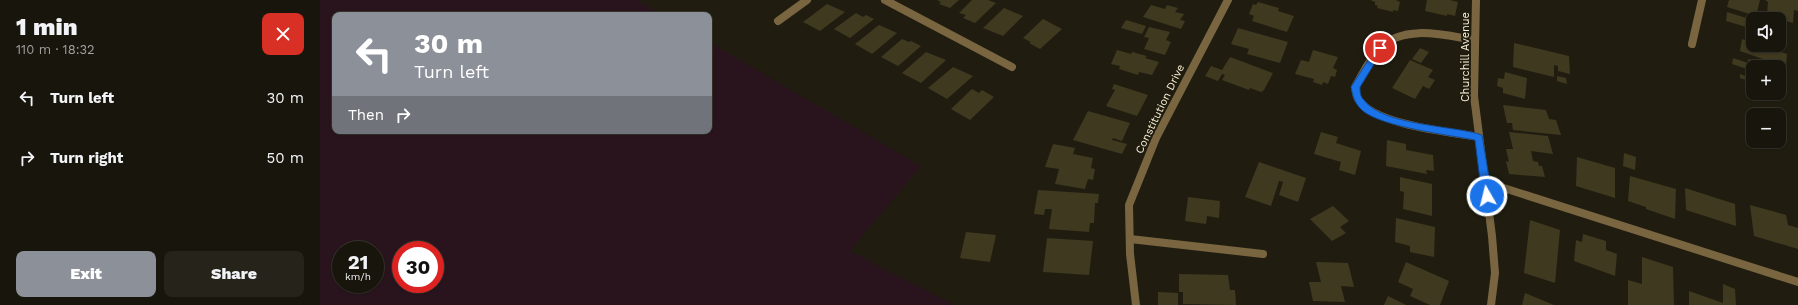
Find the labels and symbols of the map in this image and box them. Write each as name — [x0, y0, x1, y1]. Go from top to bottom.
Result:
street label: Churchill Avenue — [1459, 12, 1472, 102]
pin — [1363, 31, 1397, 65]
street label: Constitution Drive — [1133, 62, 1187, 156]
position arrow — [1466, 175, 1508, 217]
speed limit sign: 30 — [392, 241, 444, 293]

